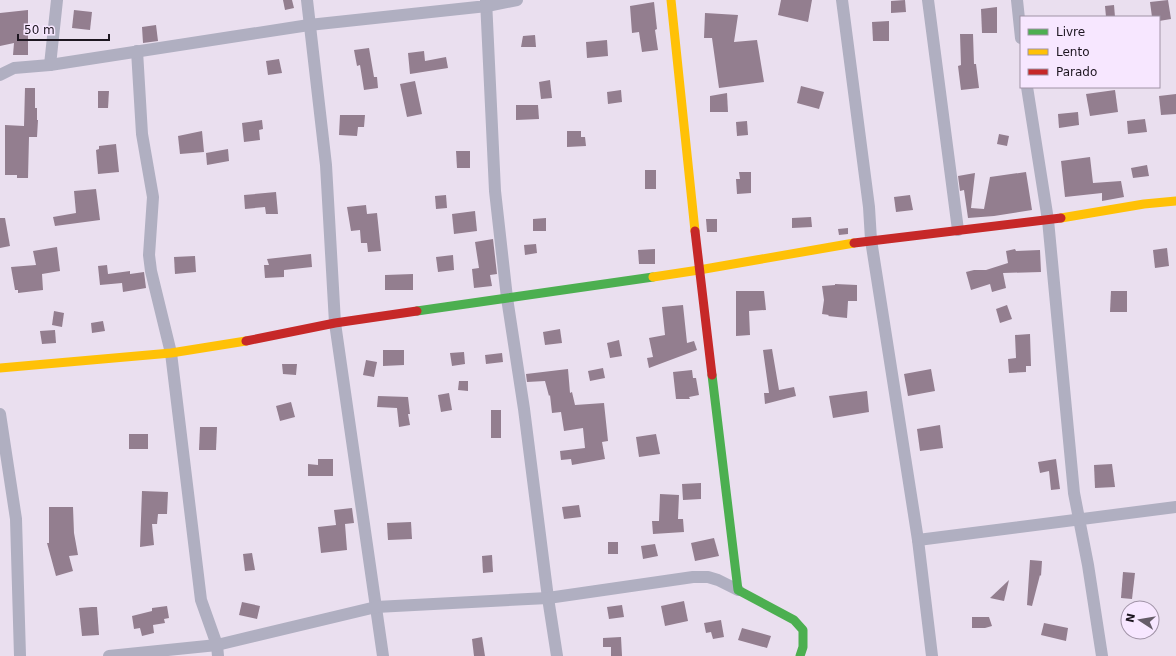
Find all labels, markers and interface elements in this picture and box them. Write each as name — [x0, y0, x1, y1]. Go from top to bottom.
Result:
scale bar — [18, 16, 109, 42]
legend — [1020, 16, 1160, 88]
text: 50 m — [24, 23, 55, 37]
text: Livre — [1056, 25, 1085, 39]
text: Lento — [1056, 45, 1090, 59]
text: Parado — [1056, 65, 1097, 79]
north arrow — [1120, 600, 1160, 640]
text: N — [1123, 612, 1138, 624]

